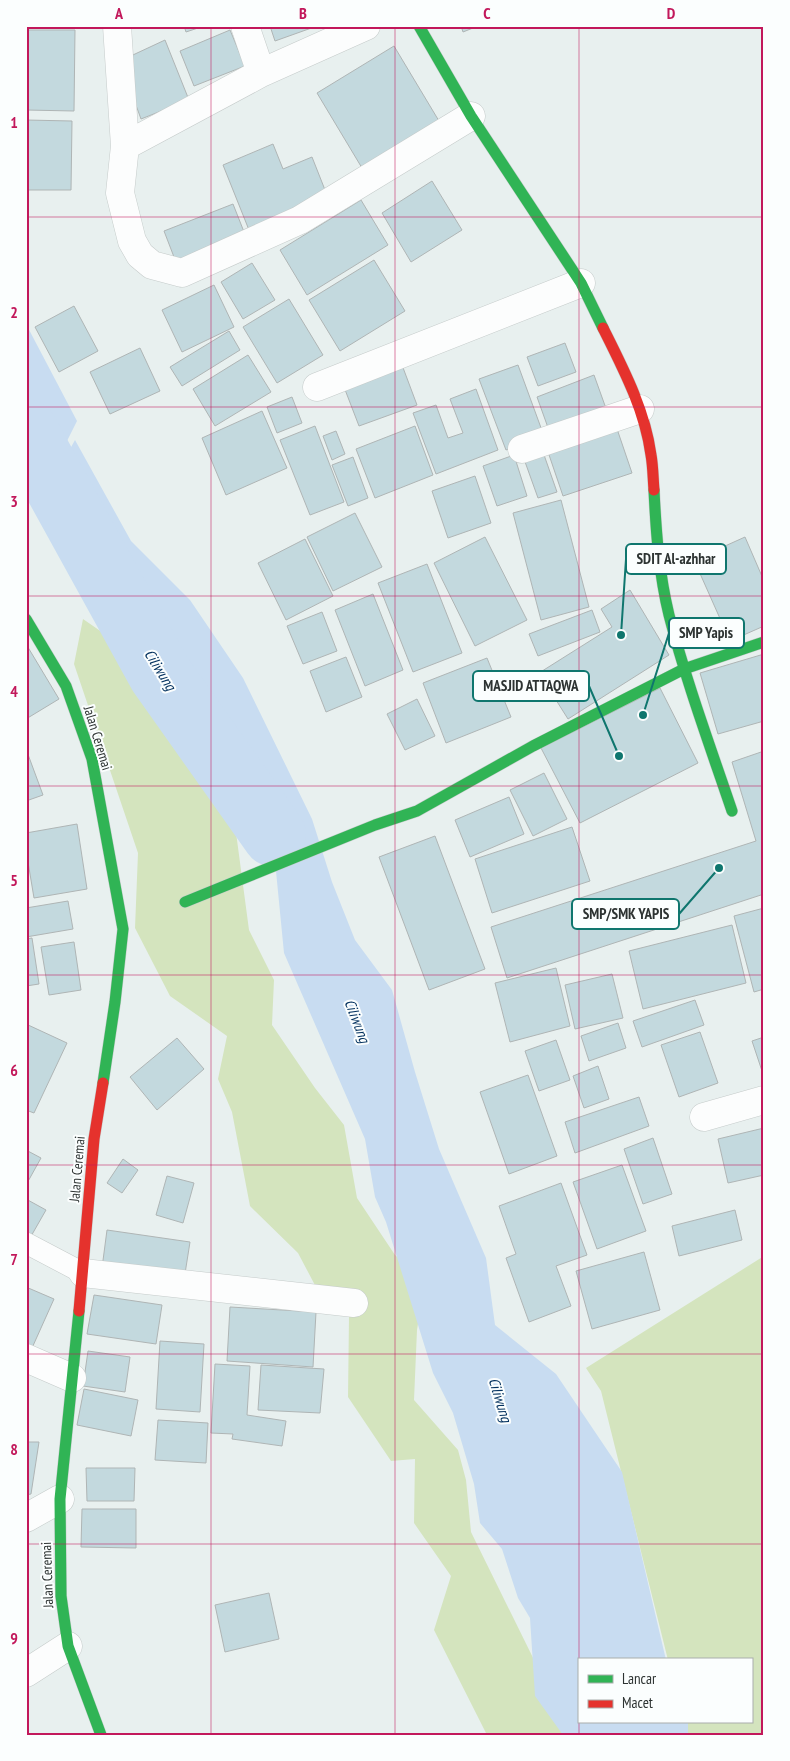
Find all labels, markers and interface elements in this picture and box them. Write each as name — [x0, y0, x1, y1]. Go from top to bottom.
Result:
text: A — [114, 3, 124, 23]
text: B — [299, 3, 307, 23]
text: C — [483, 3, 491, 23]
text: D — [667, 3, 676, 23]
text: 1 — [10, 112, 18, 132]
text: 2 — [10, 302, 18, 322]
text: 3 — [10, 491, 18, 511]
callout: SDIT Al-azhhar — [626, 544, 726, 574]
text: SDIT Al-azhhar — [637, 549, 716, 568]
callout: SMP Yapis — [669, 618, 744, 648]
text: SMP Yapis — [679, 623, 733, 642]
water label: Ciliwung — [140, 645, 181, 695]
callout: MASJID ATTAQWA — [473, 671, 589, 701]
text: MASJID ATTAQWA — [483, 676, 579, 695]
text: 4 — [10, 681, 18, 701]
street label: Jalan Ceremai — [79, 703, 116, 772]
text: 5 — [10, 870, 18, 890]
callout: SMP/SMK YAPIS — [572, 899, 679, 929]
text: SMP/SMK YAPIS — [583, 904, 670, 923]
water label: Ciliwung — [340, 996, 375, 1047]
text: 6 — [10, 1060, 18, 1080]
street label: Jalan Ceremai — [65, 1135, 89, 1204]
text: 7 — [10, 1249, 18, 1269]
water label: Ciliwung — [485, 1375, 517, 1426]
text: 8 — [10, 1439, 18, 1459]
street label: Jalan Ceremai — [37, 1542, 57, 1609]
text: 9 — [10, 1628, 18, 1648]
legend — [578, 1658, 752, 1724]
text: Lancar — [622, 1669, 657, 1688]
text: Macet — [622, 1693, 653, 1712]

